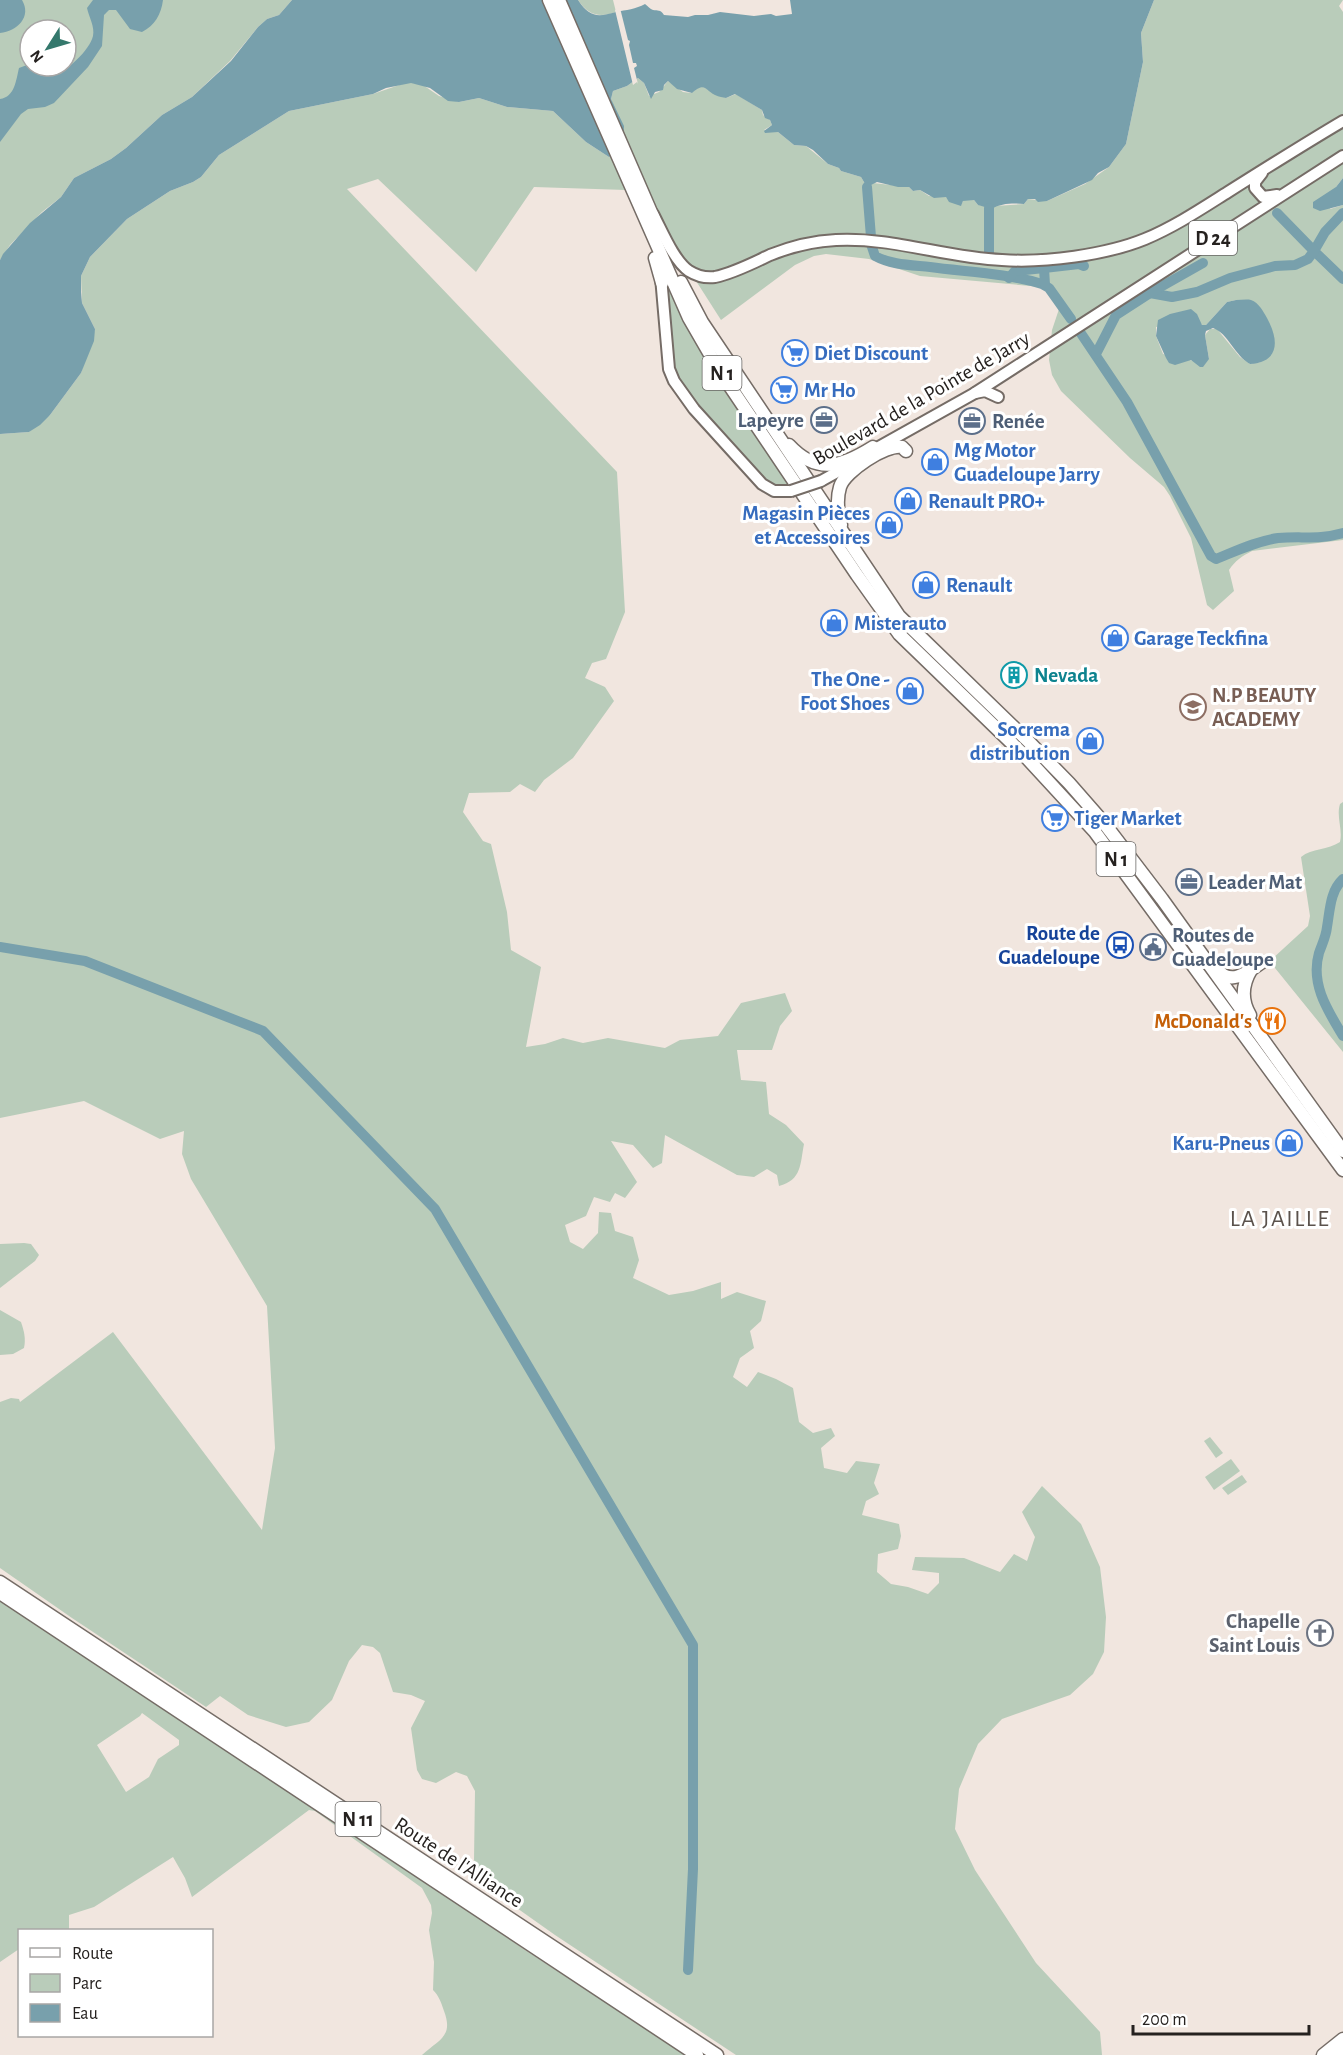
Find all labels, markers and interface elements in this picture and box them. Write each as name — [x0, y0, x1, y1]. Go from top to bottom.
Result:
north arrow — [18, 18, 78, 78]
text: N — [27, 47, 47, 66]
road number: D 24 — [1189, 221, 1237, 255]
street label: Boulevard de la Pointe de Jarry — [809, 328, 1033, 469]
supermarket icon: Diet Discount — [780, 338, 810, 368]
place label: Diet Discount — [814, 343, 928, 364]
road number: N 1 — [702, 356, 742, 390]
supermarket icon: Mr Ho — [769, 375, 799, 405]
place label: Mr Ho — [804, 380, 856, 401]
office icon: Lapeyre — [809, 405, 839, 435]
office icon: Renée — [957, 406, 987, 436]
place label: Lapeyre — [737, 410, 804, 431]
place label: Renée — [992, 411, 1045, 432]
place label: Mg Motor Guadeloupe Jarry — [954, 440, 1100, 485]
shop icon: Mg Motor Guadeloupe Jarry — [920, 447, 950, 477]
shop icon: Renault PRO+ — [893, 486, 923, 516]
place label: Renault PRO+ — [928, 491, 1045, 512]
place label: Magasin Pièces et Accessoires — [742, 503, 870, 548]
shop icon: Magasin Pièces et Accessoires — [874, 510, 904, 540]
shop icon: Renault — [911, 570, 941, 600]
place label: Renault — [946, 575, 1012, 596]
shop icon: Misterauto — [819, 608, 849, 638]
place label: Misterauto — [854, 613, 947, 634]
shop icon: Garage Teckfina — [1100, 623, 1130, 653]
place label: Garage Teckfina — [1134, 628, 1268, 649]
building icon: Nevada — [999, 660, 1029, 690]
place label: Nevada — [1034, 665, 1098, 686]
place label: The One - Foot Shoes — [800, 669, 890, 714]
shop icon: The One - Foot Shoes — [895, 676, 925, 706]
place label: N.P BEAUTY ACADEMY — [1212, 685, 1316, 730]
school or university icon: N.P BEAUTY ACADEMY — [1178, 692, 1208, 722]
place label: Socrema distribution — [970, 719, 1070, 764]
shop icon: Socrema distribution — [1075, 726, 1105, 756]
supermarket icon: Tiger Market — [1040, 803, 1070, 833]
place label: Tiger Market — [1074, 808, 1182, 829]
road number: N 1 — [1096, 842, 1136, 876]
office icon: Leader Mat — [1174, 867, 1204, 897]
place label: Leader Mat — [1208, 872, 1302, 893]
place label: Route de Guadeloupe — [998, 923, 1100, 968]
place label: Routes de Guadeloupe — [1172, 925, 1274, 970]
bus stop icon: Route de Guadeloupe — [1105, 930, 1135, 960]
public building icon: Routes de Guadeloupe — [1138, 932, 1168, 962]
restaurant icon: McDonald's — [1257, 1006, 1287, 1036]
place label: McDonald's — [1154, 1011, 1252, 1032]
shop icon: Karu-Pneus — [1274, 1128, 1304, 1158]
place label: Karu-Pneus — [1172, 1133, 1270, 1154]
district label: LA JAILLE — [1230, 1207, 1330, 1231]
place label: Chapelle Saint Louis — [1209, 1611, 1300, 1656]
church icon: Chapelle Saint Louis — [1305, 1618, 1335, 1648]
road number: N 11 — [336, 1802, 380, 1836]
street label: Route de l'Alliance — [391, 1813, 527, 1912]
legend — [18, 1929, 213, 2037]
text: Route — [72, 1945, 113, 1963]
text: Parc — [72, 1975, 102, 1993]
scale bar — [1133, 1998, 1308, 2036]
text: Eau — [72, 2005, 98, 2023]
text: 200 m — [1142, 2011, 1187, 2029]

